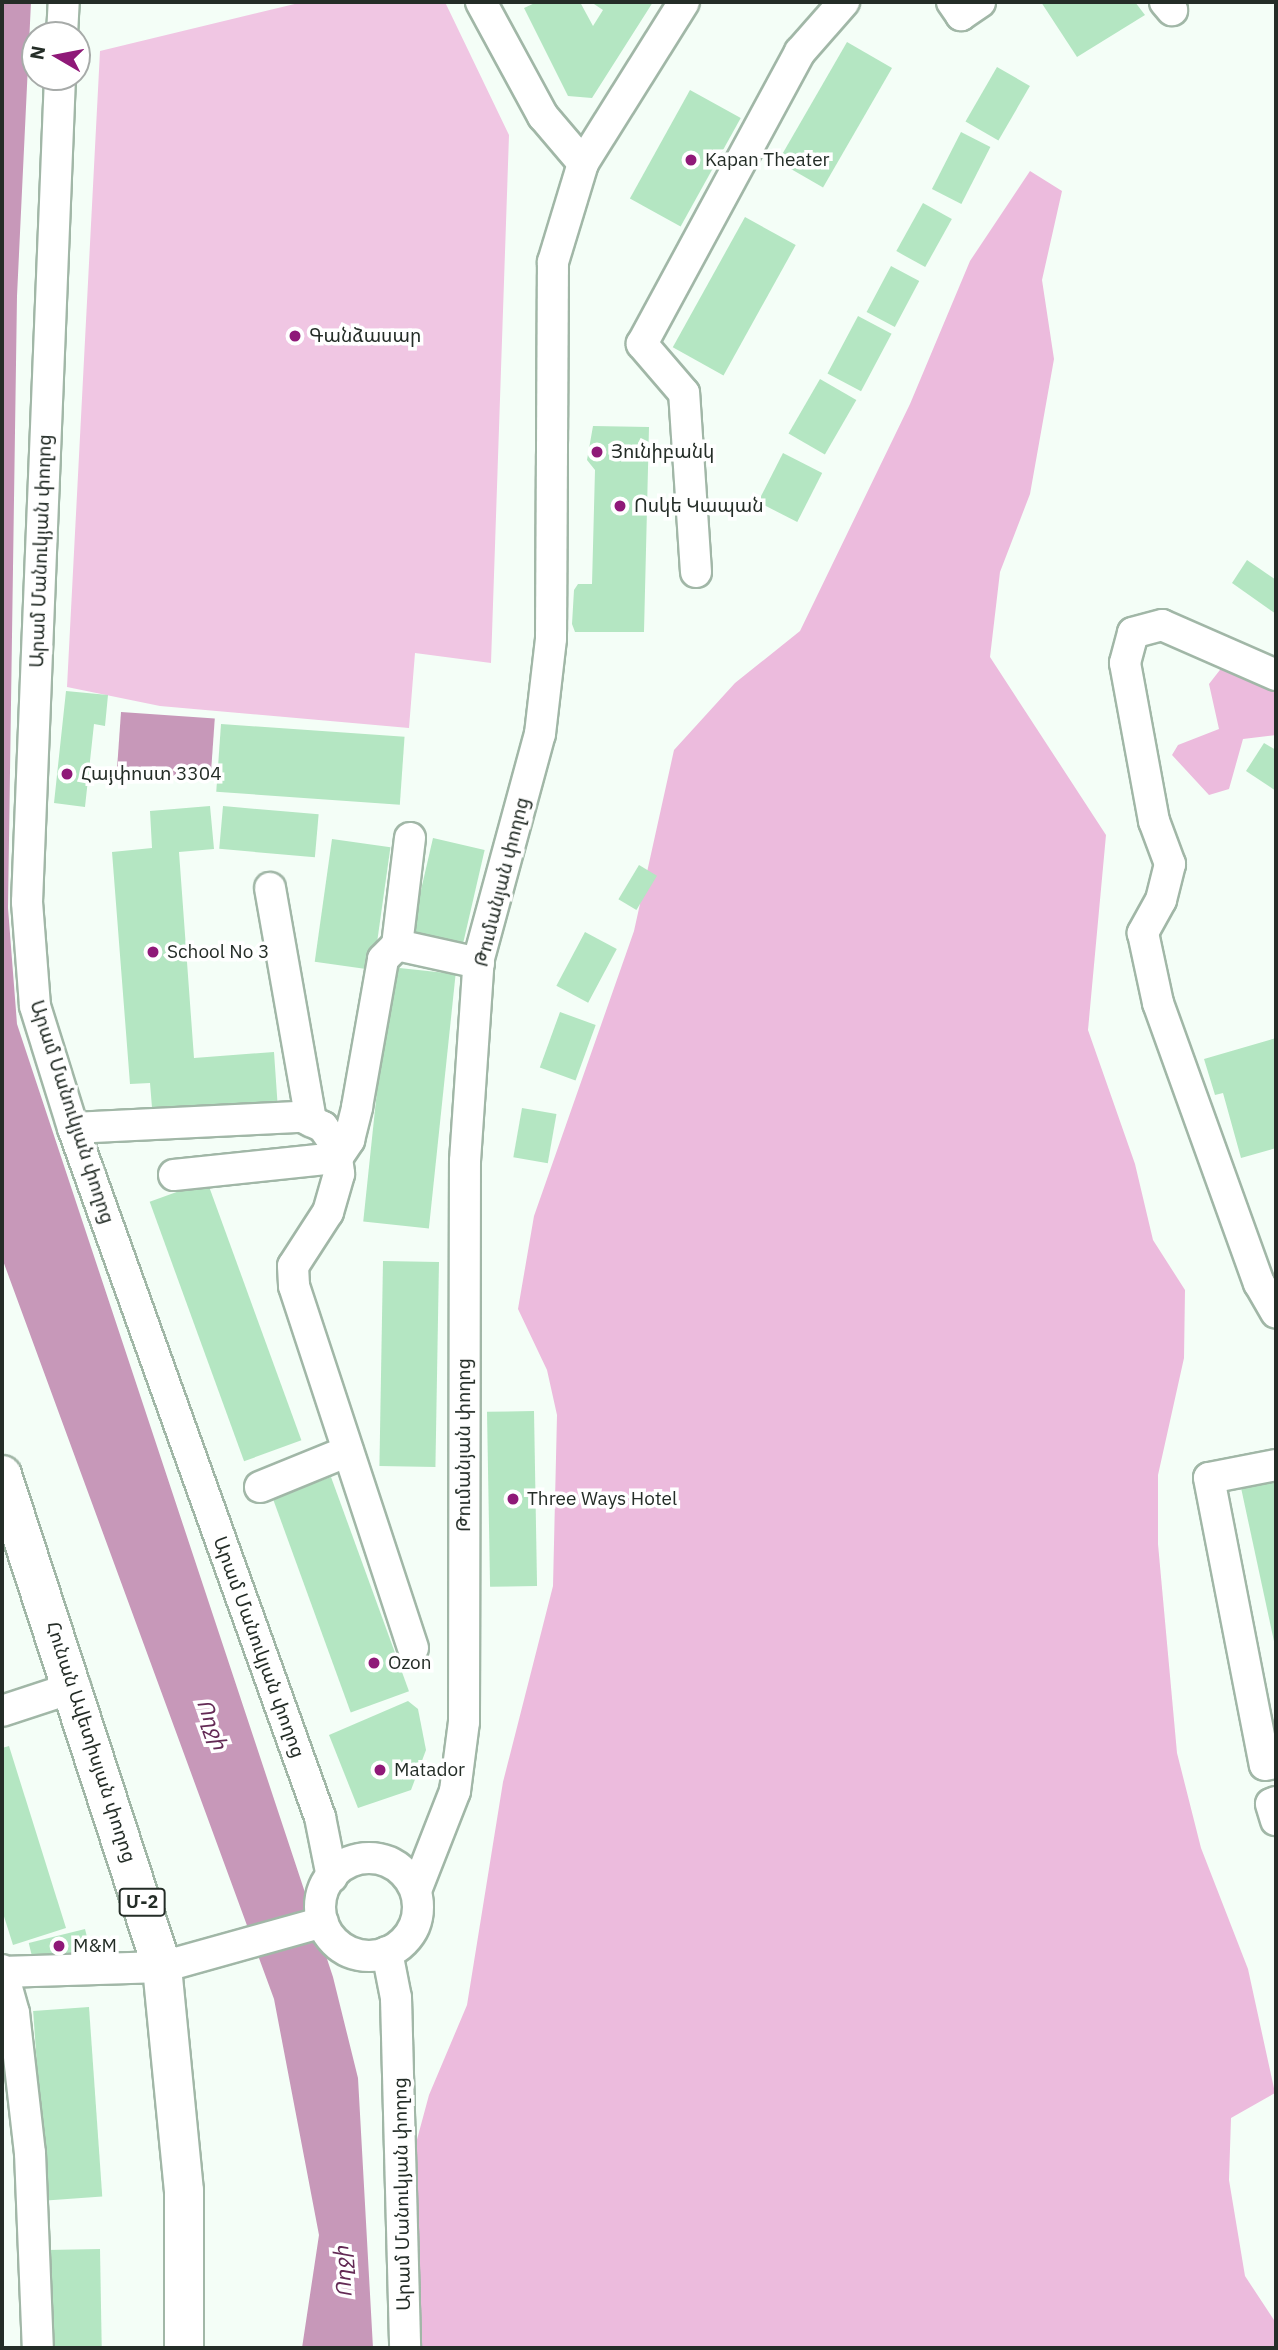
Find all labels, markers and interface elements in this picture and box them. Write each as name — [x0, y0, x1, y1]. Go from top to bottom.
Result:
north arrow — [21, 21, 91, 91]
text: N — [24, 44, 50, 62]
place label: Kapan Theater — [705, 149, 830, 171]
marker: Kapan Theater — [683, 152, 699, 168]
place label: Գանձասար — [309, 325, 421, 347]
marker: Գանձասար — [287, 328, 303, 344]
street label: Արամ Մանուկյան փողոց — [26, 434, 56, 668]
place label: Յունիբանկ — [611, 441, 714, 463]
marker: Յունիբանկ — [589, 444, 605, 460]
place label: Ոսկե Կապան — [634, 495, 764, 517]
marker: Ոսկե Կապան — [612, 498, 628, 514]
place label: Հայփոստ 3304 — [81, 763, 222, 785]
marker: Հայփոստ 3304 — [59, 766, 75, 782]
street label: Թումանյան փողոց — [470, 795, 534, 969]
place label: School No 3 — [167, 941, 269, 963]
marker: School No 3 — [145, 944, 161, 960]
street label: Արամ Մանուկյան փողոց — [25, 997, 119, 1227]
street label: Թումանյան փողոց — [453, 1358, 475, 1532]
place label: Three Ways Hotel — [527, 1488, 677, 1510]
marker: Three Ways Hotel — [505, 1491, 521, 1507]
street label: Արամ Մանուկյան փողոց — [208, 1533, 310, 1761]
street label: Հունան Ավետիսյան փողոց — [41, 1619, 141, 1865]
place label: Ozon — [388, 1652, 432, 1674]
marker: Ozon — [366, 1655, 382, 1671]
water label: Ողջի — [192, 1695, 234, 1753]
place label: Matador — [394, 1759, 465, 1781]
marker: Matador — [372, 1762, 388, 1778]
road number: Մ-2 — [118, 1888, 166, 1916]
place label: M&M — [73, 1935, 117, 1957]
marker: M&M — [51, 1938, 67, 1954]
street label: Արամ Մանուկյան փողոց — [389, 2077, 415, 2311]
water label: Ողջի — [328, 2245, 356, 2299]

